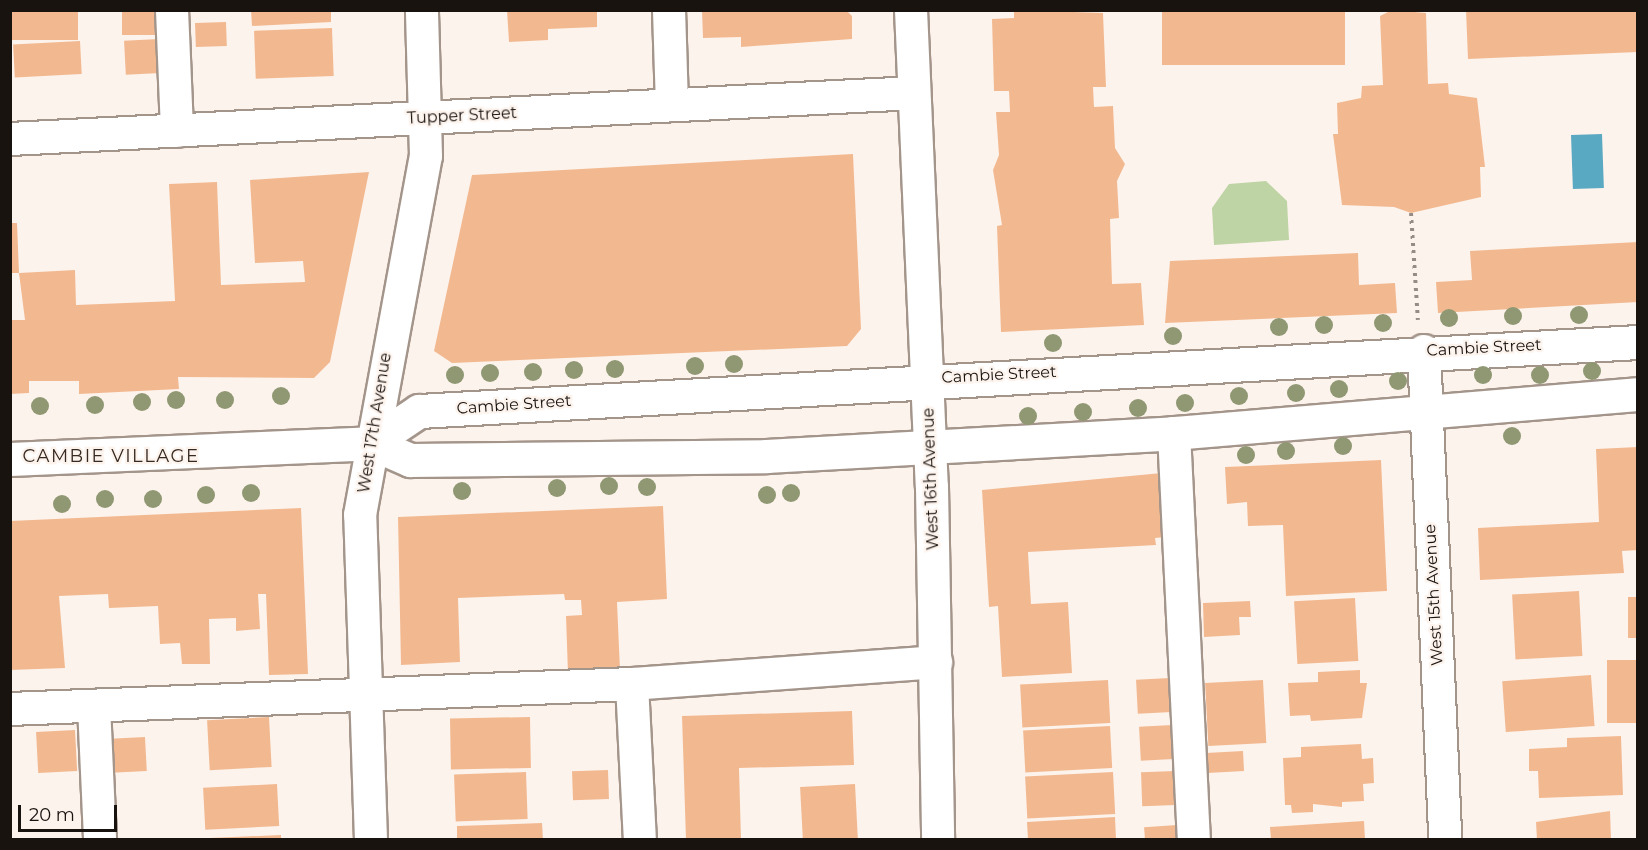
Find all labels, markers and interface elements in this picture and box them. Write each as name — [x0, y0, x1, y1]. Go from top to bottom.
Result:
street label: Tupper Street — [407, 104, 517, 128]
street label: Cambie Street — [1426, 335, 1542, 361]
street label: West 17th Avenue — [354, 351, 396, 495]
street label: Cambie Street — [941, 362, 1057, 388]
street label: Cambie Street — [456, 391, 572, 419]
street label: West 16th Avenue — [919, 407, 943, 551]
district label: CAMBIE VILLAGE — [23, 445, 199, 467]
street label: West 15th Avenue — [1421, 524, 1447, 666]
scale bar — [21, 793, 120, 831]
text: 20 m — [29, 804, 75, 826]

